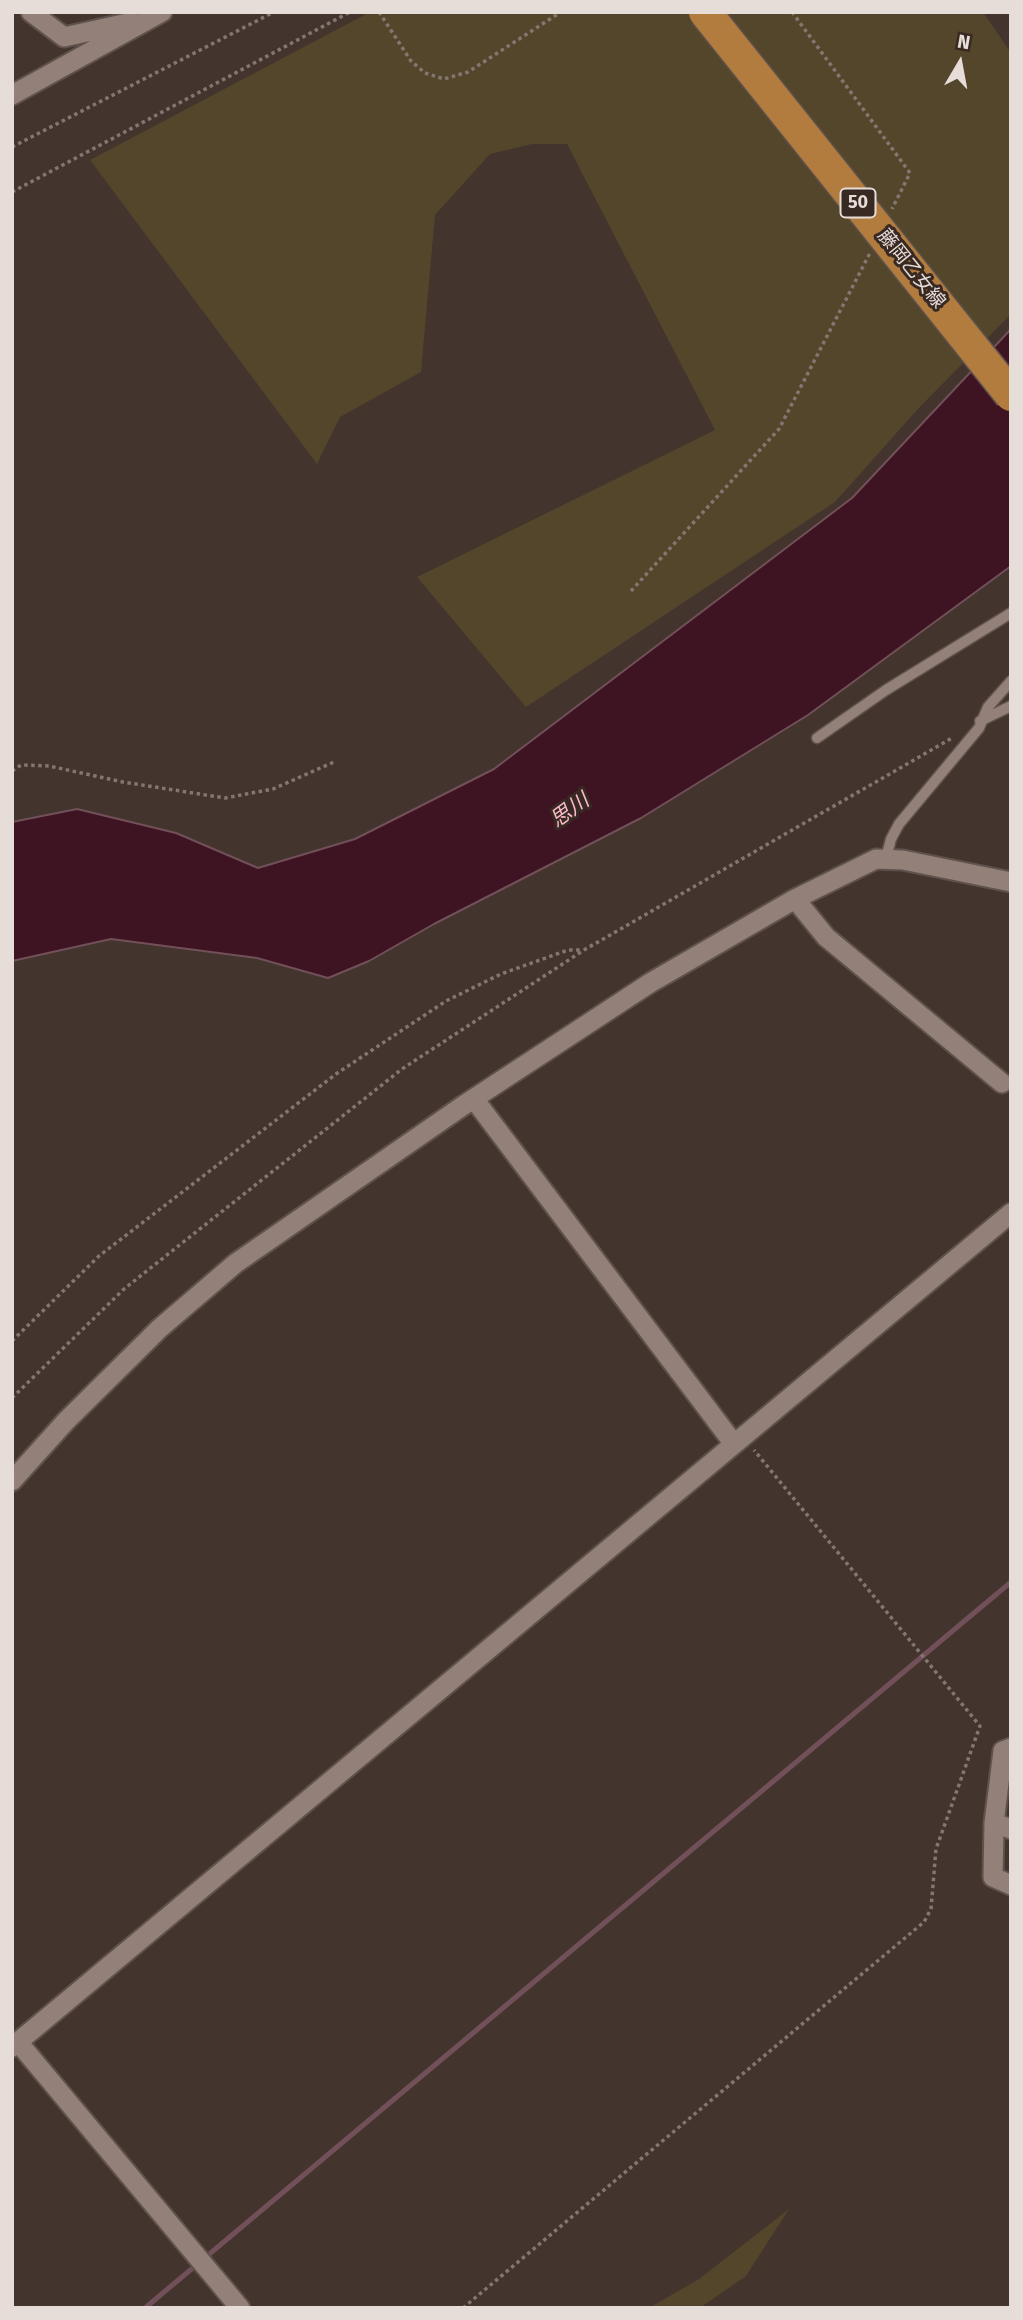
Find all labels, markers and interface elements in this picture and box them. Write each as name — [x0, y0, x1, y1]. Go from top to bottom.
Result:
north arrow — [925, 28, 995, 98]
text: N — [956, 29, 972, 54]
road number: 50 — [840, 188, 876, 218]
street label: 藤岡乙女線 — [872, 225, 950, 313]
water label: 思川 — [546, 788, 594, 834]

